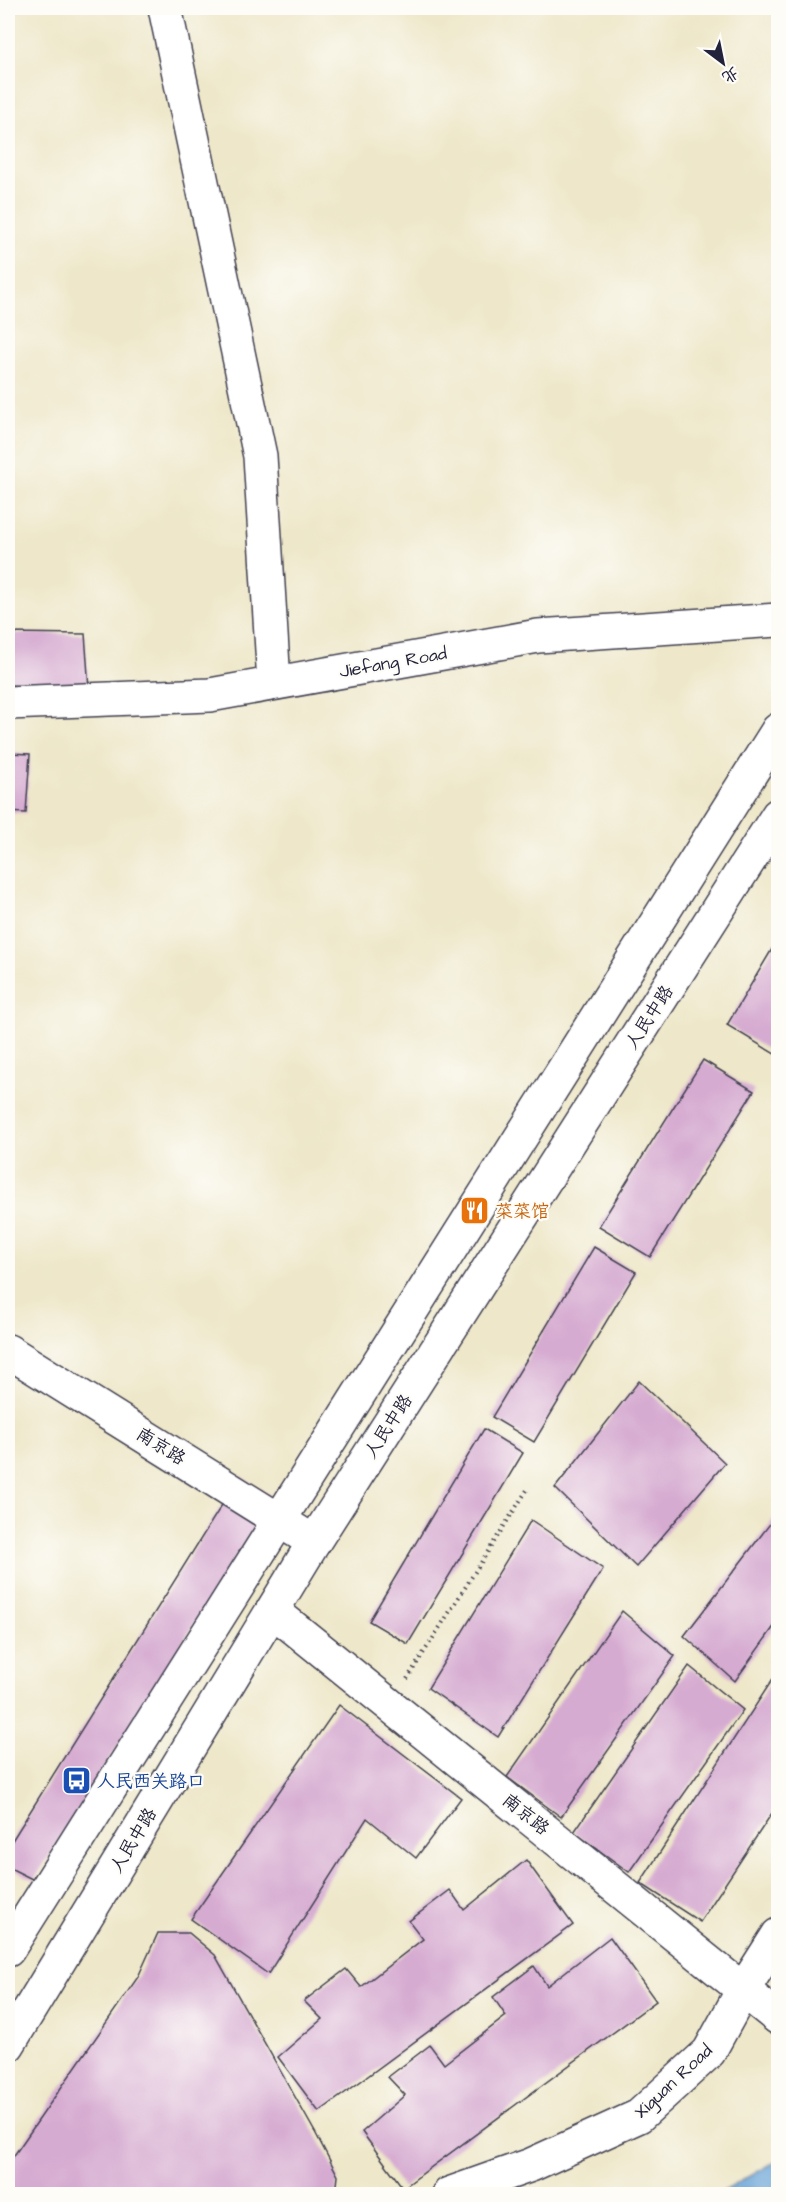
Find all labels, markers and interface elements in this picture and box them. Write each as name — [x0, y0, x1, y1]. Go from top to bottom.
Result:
north arrow — [693, 33, 753, 93]
text: 北 — [718, 61, 743, 88]
street label: Jiefang Road — [337, 641, 449, 685]
street label: 人民中路 — [619, 980, 680, 1054]
restaurant icon: 菜菜馆 — [458, 1195, 490, 1227]
place label: 菜菜馆 — [495, 1199, 549, 1224]
street label: 人民中路 — [358, 1389, 419, 1463]
street label: 南京路 — [131, 1422, 190, 1471]
bus stop icon: 人民西关路口 — [60, 1765, 92, 1797]
place label: 人民西关路口 — [97, 1769, 205, 1794]
street label: 南京路 — [497, 1788, 555, 1841]
street label: 人民中路 — [104, 1803, 163, 1878]
street label: Xiguan Road — [629, 2039, 719, 2125]

